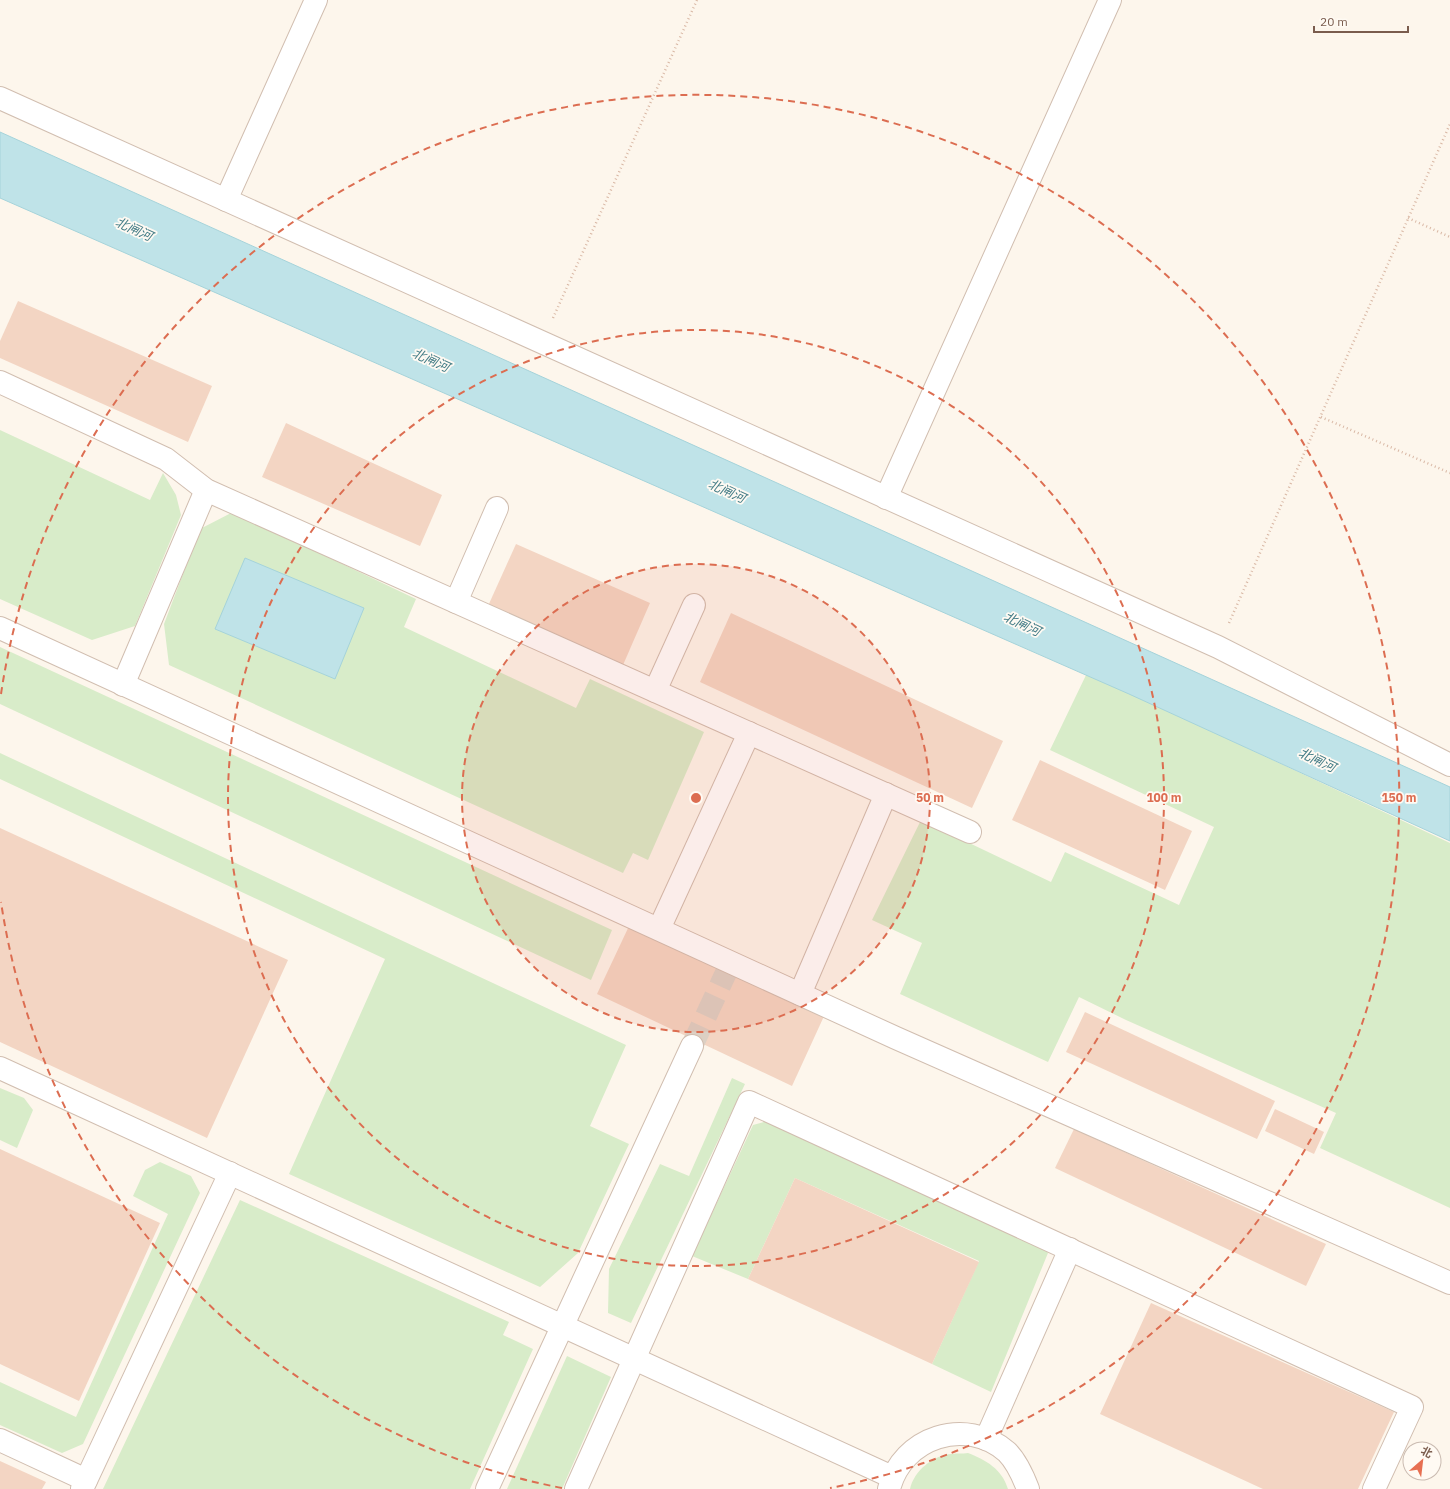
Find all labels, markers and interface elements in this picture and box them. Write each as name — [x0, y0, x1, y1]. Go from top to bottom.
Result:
scale bar — [1314, 8, 1408, 34]
text: 20 m — [1320, 14, 1348, 29]
water label: 北闸河 — [113, 213, 158, 246]
water label: 北闸河 — [410, 344, 455, 377]
water label: 北闸河 — [706, 475, 751, 508]
water label: 北闸河 — [1001, 608, 1046, 641]
water label: 北闸河 — [1296, 744, 1341, 777]
text: 50 m — [916, 790, 944, 805]
text: 100 m — [1146, 790, 1182, 805]
text: 150 m — [1381, 790, 1417, 805]
centre of rings — [689, 791, 703, 805]
north arrow — [1402, 1441, 1442, 1481]
text: 北 — [1419, 1443, 1435, 1461]

